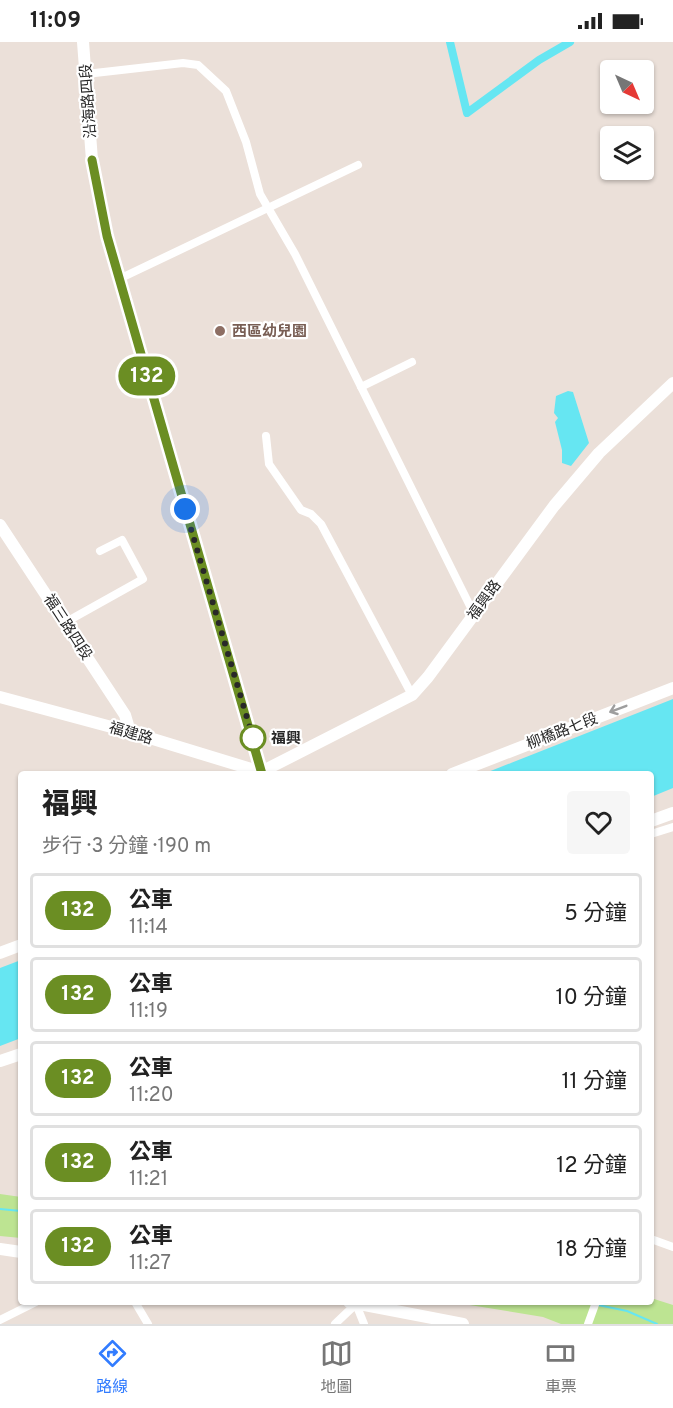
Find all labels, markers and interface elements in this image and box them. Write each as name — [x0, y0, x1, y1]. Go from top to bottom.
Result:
text: 11:09 — [30, 8, 81, 35]
north arrow — [600, 60, 654, 114]
map controls — [600, 60, 654, 180]
street label: 沿海路四段 — [77, 63, 102, 139]
button: layers — [600, 126, 654, 180]
place label: 西區幼兒園 — [232, 322, 307, 342]
marker: 西區幼兒園 — [213, 324, 227, 338]
line badge: 132 — [112, 356, 182, 396]
text: 132 — [130, 363, 164, 390]
your location — [170, 494, 200, 524]
street label: 福興路 — [464, 577, 506, 625]
street label: 福三路四段 — [38, 591, 95, 664]
one-way arrow — [610, 704, 628, 715]
street label: 柳橋路七段 — [524, 710, 601, 755]
street label: 福建路 — [106, 719, 155, 750]
marker: 福興 — [240, 725, 266, 751]
place label: 福興 — [271, 730, 301, 749]
text: 福興 — [42, 788, 98, 824]
button: heart — [567, 791, 630, 854]
text: 步行 · 3 分鐘 · 190 m — [42, 834, 211, 860]
text: 公車 — [129, 888, 173, 915]
text: 132 — [61, 897, 95, 924]
text: 5 分鐘 — [564, 901, 627, 928]
text: 11:14 — [129, 915, 168, 941]
text: 公車 — [129, 972, 173, 999]
text: 132 — [61, 981, 95, 1008]
text: 10 分鐘 — [556, 985, 627, 1012]
text: 11:19 — [129, 999, 168, 1025]
text: 公車 — [129, 1056, 173, 1083]
text: 132 — [61, 1065, 95, 1092]
text: 11 分鐘 — [561, 1069, 627, 1096]
text: 11:20 — [129, 1083, 174, 1109]
text: 公車 — [129, 1140, 173, 1167]
text: 132 — [61, 1149, 95, 1176]
text: 12 分鐘 — [556, 1153, 627, 1180]
text: 11:21 — [129, 1167, 168, 1193]
text: 公車 — [129, 1224, 173, 1251]
text: 132 — [61, 1233, 95, 1260]
text: 18 分鐘 — [556, 1237, 627, 1264]
text: 11:27 — [129, 1251, 171, 1277]
tab: 路線 — [96, 1337, 129, 1398]
tab: 地圖 — [320, 1337, 353, 1398]
tab: 車票 — [544, 1337, 577, 1398]

